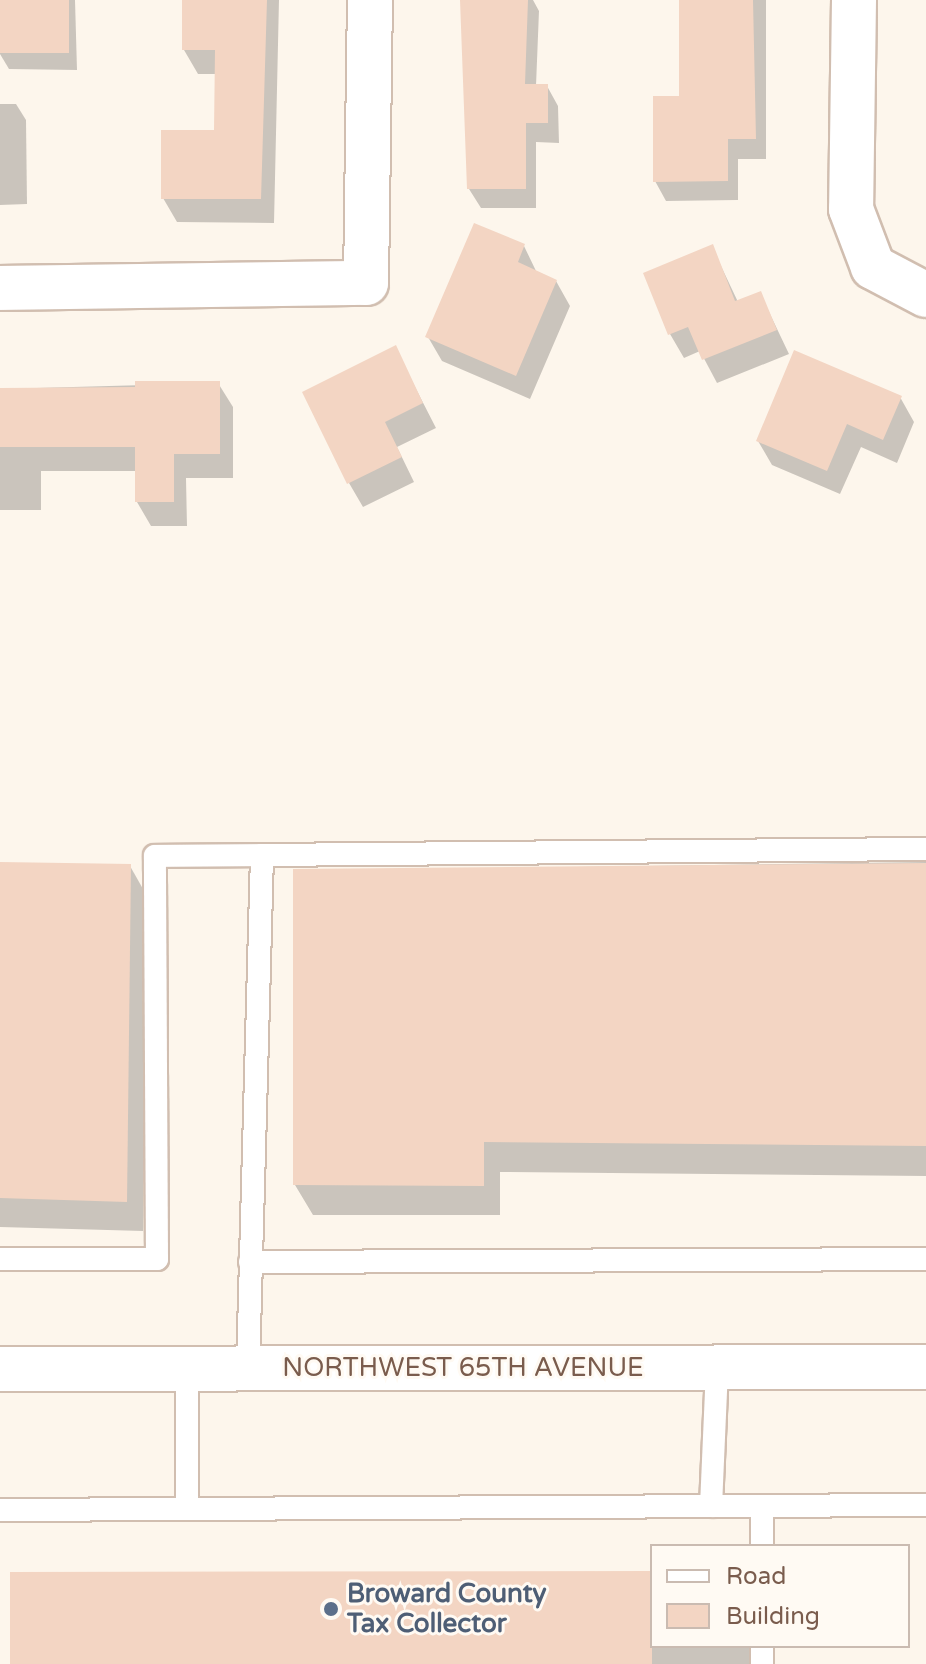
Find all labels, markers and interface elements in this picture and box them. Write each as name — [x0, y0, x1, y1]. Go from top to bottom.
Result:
street label: NORTHWEST 65TH AVENUE — [282, 1352, 644, 1384]
legend — [650, 1544, 910, 1648]
text: Road — [726, 1562, 786, 1591]
place label: Broward County Tax Collector — [347, 1578, 546, 1640]
marker: Broward County Tax Collector — [322, 1600, 340, 1618]
text: Building — [726, 1602, 820, 1631]

